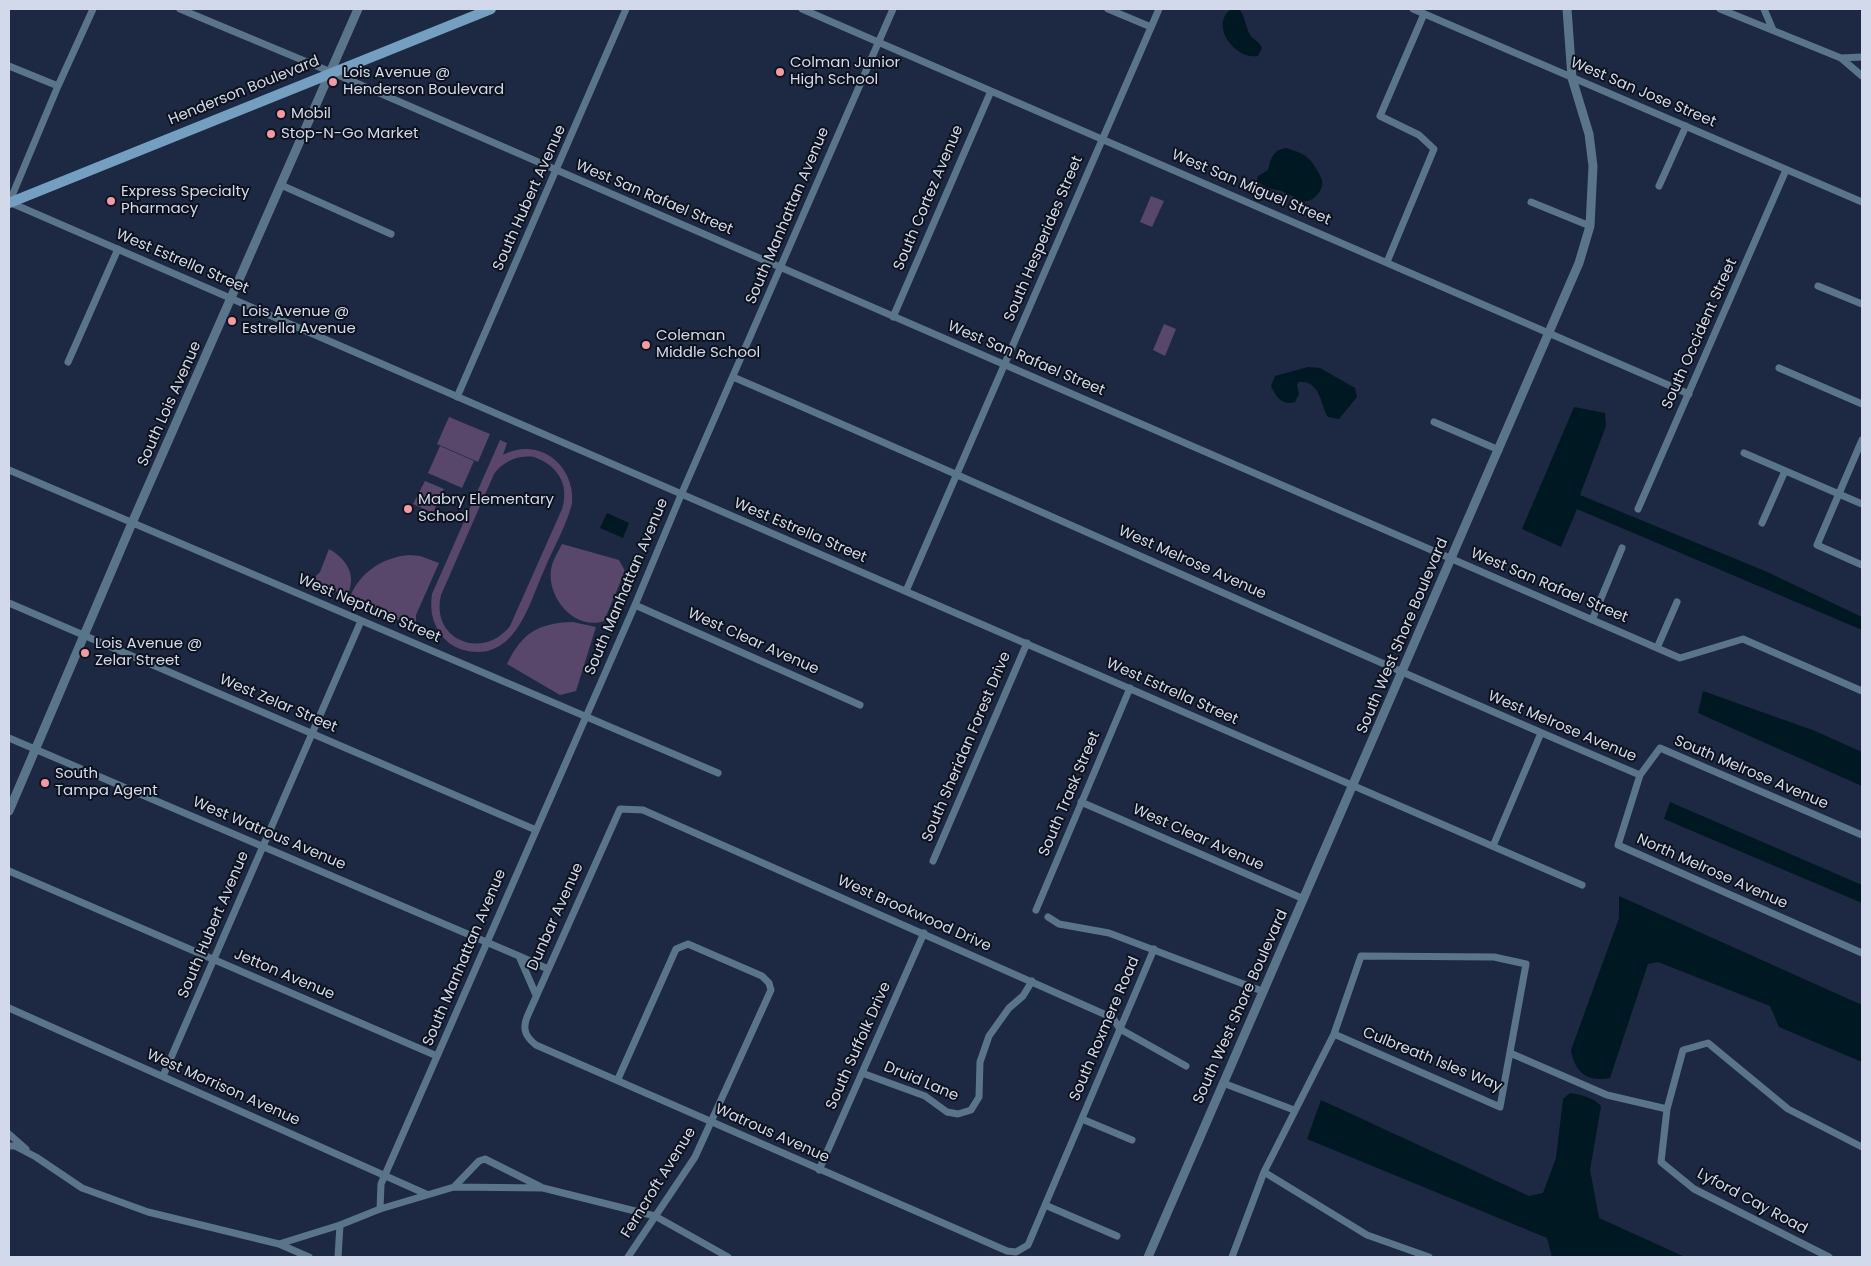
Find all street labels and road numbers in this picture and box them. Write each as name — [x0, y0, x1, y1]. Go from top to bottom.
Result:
street label: Henderson Boulevard — [166, 52, 322, 130]
street label: West San Jose Street — [1568, 54, 1718, 132]
street label: South Hubert Avenue — [490, 122, 570, 274]
street label: South Cortez Avenue — [890, 123, 968, 273]
street label: South Manhattan Avenue — [743, 125, 833, 307]
street label: West San Miguel Street — [1169, 146, 1333, 230]
street label: South Hesperides Street — [1001, 153, 1087, 325]
street label: West San Rafael Street — [573, 157, 735, 239]
street label: West Estrella Street — [113, 226, 251, 298]
street label: South Occident Street — [1659, 256, 1741, 412]
street label: West San Rafael Street — [945, 318, 1107, 400]
street label: South Lois Avenue — [134, 339, 206, 469]
street label: West Estrella Street — [731, 495, 869, 567]
street label: South Manhattan Avenue — [582, 496, 672, 678]
street label: West Melrose Avenue — [1115, 522, 1269, 604]
street label: South West Shore Boulevard — [1354, 535, 1452, 737]
street label: West San Rafael Street — [1468, 545, 1630, 627]
street label: West Neptune Street — [295, 571, 443, 647]
street label: West Clear Avenue — [685, 605, 821, 679]
street label: South Sheridan Forest Drive — [919, 649, 1015, 845]
street label: West Estrella Street — [1103, 655, 1241, 729]
street label: West Zelar Street — [216, 671, 340, 737]
street label: West Melrose Avenue — [1485, 687, 1639, 767]
street label: South Trask Street — [1035, 729, 1105, 859]
street label: South Melrose Avenue — [1671, 732, 1831, 814]
street label: West Watrous Avenue — [190, 794, 348, 874]
street label: West Clear Avenue — [1130, 801, 1266, 875]
street label: North Melrose Avenue — [1634, 831, 1790, 913]
street label: South Hubert Avenue — [175, 849, 253, 1001]
street label: Dunbar Avenue — [524, 860, 588, 974]
street label: South Manhattan Avenue — [420, 867, 510, 1049]
street label: West Brookwood Drive — [834, 872, 994, 956]
street label: South West Shore Boulevard — [1190, 907, 1292, 1107]
street label: Jetton Avenue — [231, 946, 337, 1004]
street label: South Roxmere Road — [1066, 954, 1144, 1104]
street label: South Suffolk Drive — [823, 979, 895, 1113]
street label: Culbreath Isles Way — [1360, 1024, 1504, 1096]
street label: West Morrison Avenue — [144, 1046, 302, 1130]
street label: Druid Lane — [881, 1058, 961, 1106]
street label: Watrous Avenue — [712, 1101, 832, 1167]
street label: Ferncroft Avenue — [618, 1124, 700, 1242]
street label: Lyford Cay Road — [1694, 1165, 1810, 1239]

